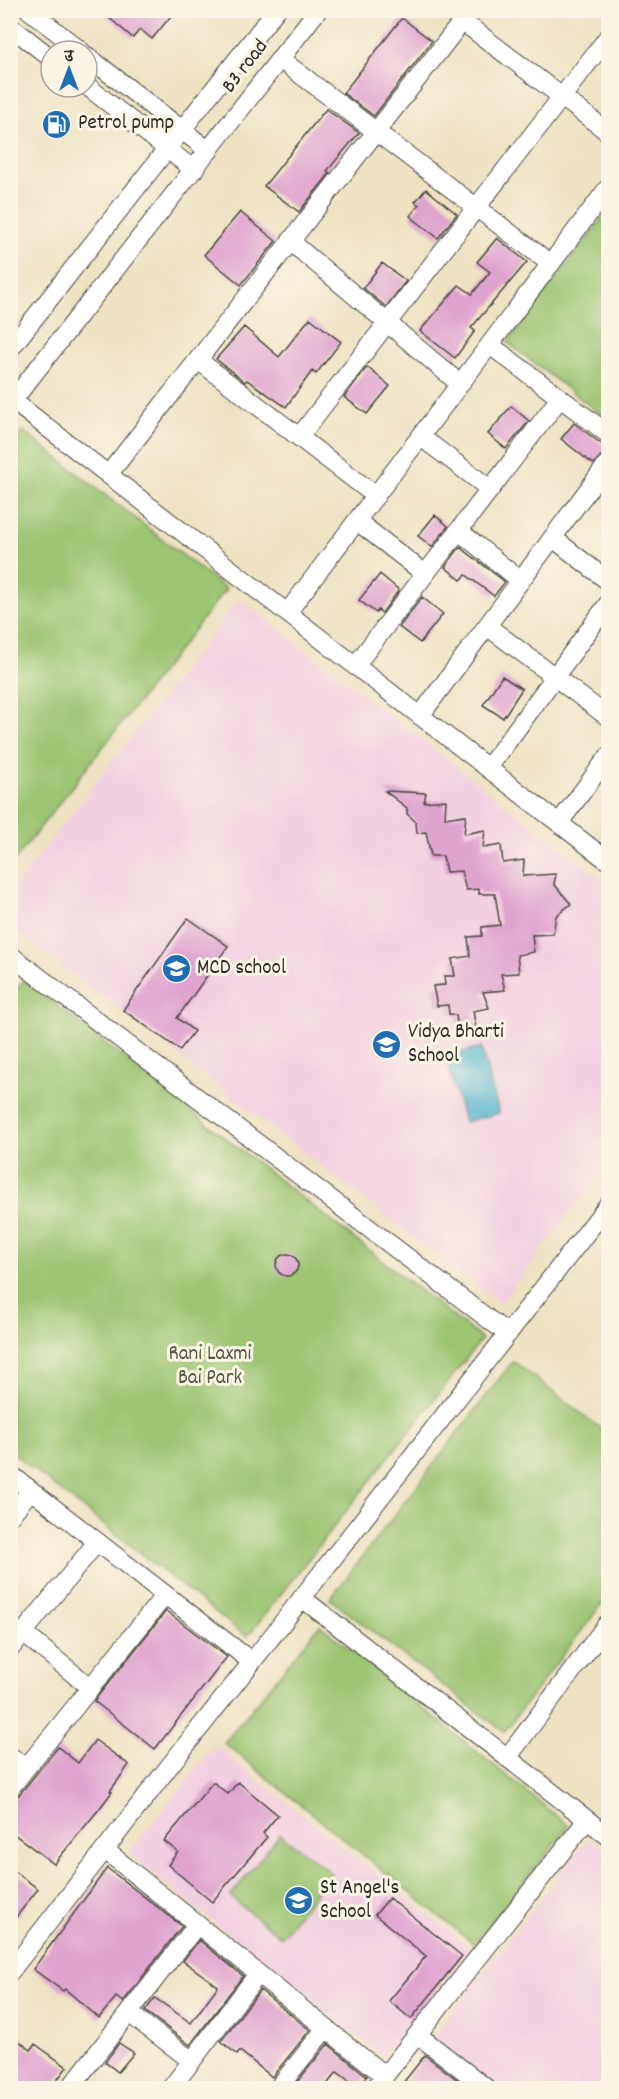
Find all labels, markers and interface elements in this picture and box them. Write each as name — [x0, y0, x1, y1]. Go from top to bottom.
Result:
street label: B3 road — [215, 34, 277, 100]
north arrow — [39, 39, 99, 99]
text: उ — [63, 45, 74, 68]
fuel station icon: Petrol pump — [41, 108, 73, 140]
place label: Petrol pump — [78, 109, 174, 139]
school or university icon: MCD school — [160, 953, 192, 985]
place label: MCD school — [197, 954, 286, 984]
place label: Vidya Bharti School — [408, 1018, 504, 1072]
school or university icon: Vidya Bharti School — [371, 1029, 403, 1061]
park label: Rani Laxmi Bai Park — [169, 1340, 252, 1394]
place label: St Angel's School — [320, 1874, 399, 1928]
school or university icon: St Angel's School — [283, 1885, 315, 1917]

